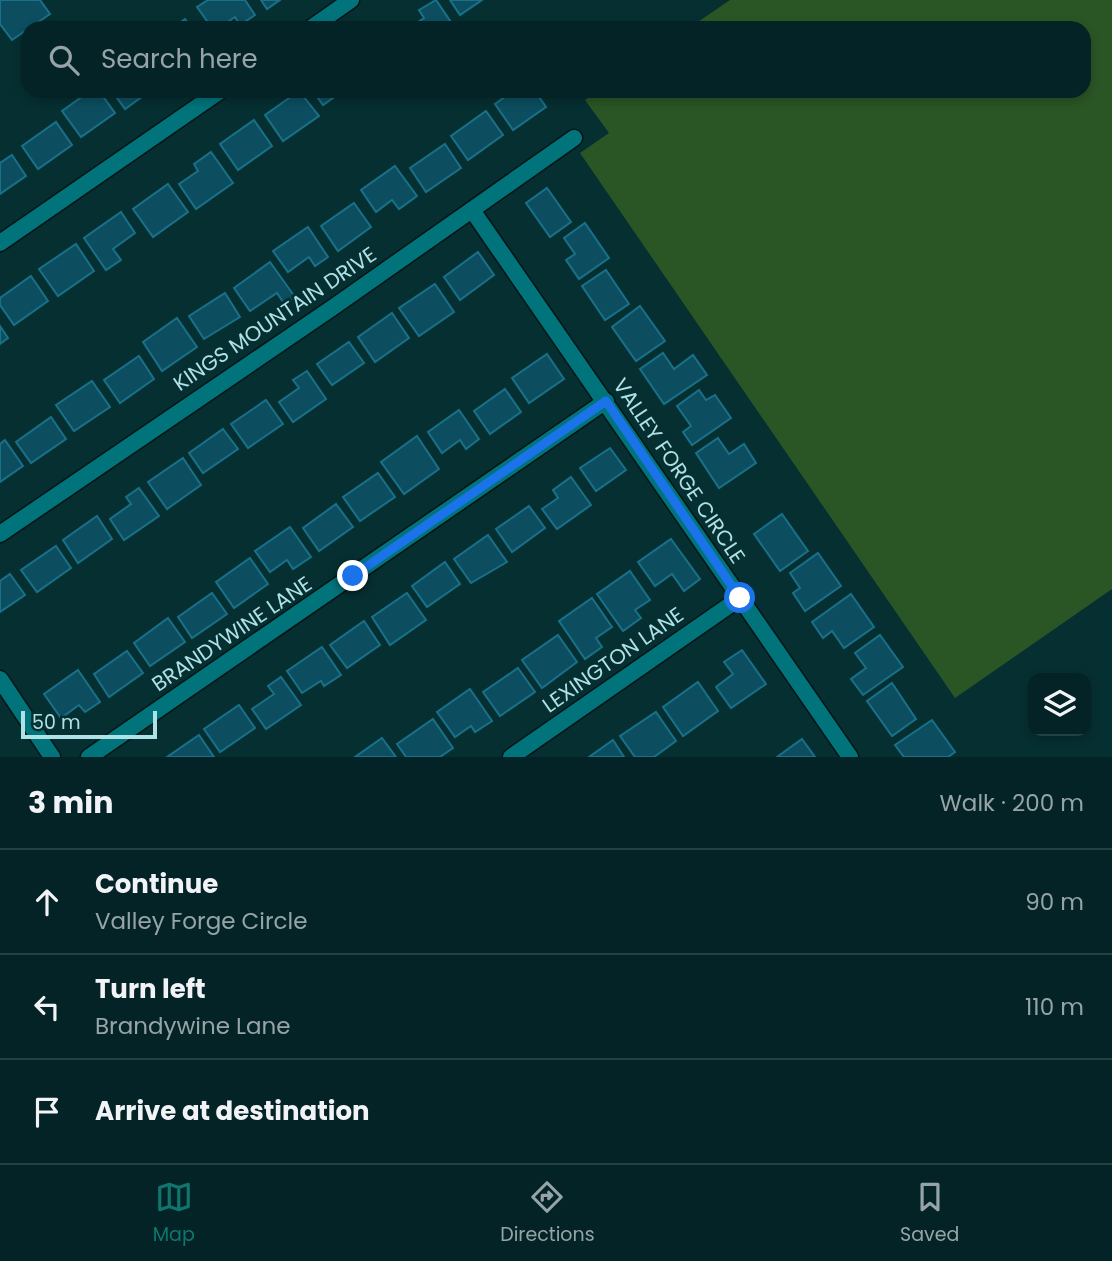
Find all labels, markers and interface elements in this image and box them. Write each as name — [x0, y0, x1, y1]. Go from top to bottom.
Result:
search box — [21, 21, 1091, 98]
icon: search — [45, 41, 83, 79]
text: Search here — [101, 41, 258, 77]
street label: KINGS MOUNTAIN DRIVE — [167, 240, 382, 397]
street label: VALLEY FORGE CIRCLE — [606, 372, 752, 569]
route end — [337, 560, 368, 591]
street label: BRANDYWINE LANE — [146, 569, 317, 698]
route start — [724, 582, 755, 613]
street label: LEXINGTON LANE — [536, 600, 689, 719]
map controls — [1028, 673, 1091, 736]
button: layers — [1028, 673, 1091, 736]
scale bar — [21, 708, 158, 740]
text: 50 m — [32, 709, 81, 736]
text: 3 min — [28, 781, 113, 824]
text: Walk · 200 m — [939, 787, 1084, 819]
text: Continue — [95, 866, 218, 902]
icon: ahead — [28, 883, 66, 921]
text: 90 m — [1025, 886, 1084, 918]
text: Valley Forge Circle — [95, 905, 307, 937]
text: Turn left — [95, 971, 206, 1007]
icon: left — [28, 988, 66, 1026]
text: 110 m — [1025, 991, 1084, 1023]
text: Brandywine Lane — [95, 1010, 291, 1042]
icon: arrive — [28, 1093, 66, 1131]
text: Arrive at destination — [95, 1093, 370, 1129]
tab: Map — [153, 1178, 195, 1249]
tab: Directions — [500, 1178, 595, 1249]
tab: Saved — [900, 1178, 959, 1249]

